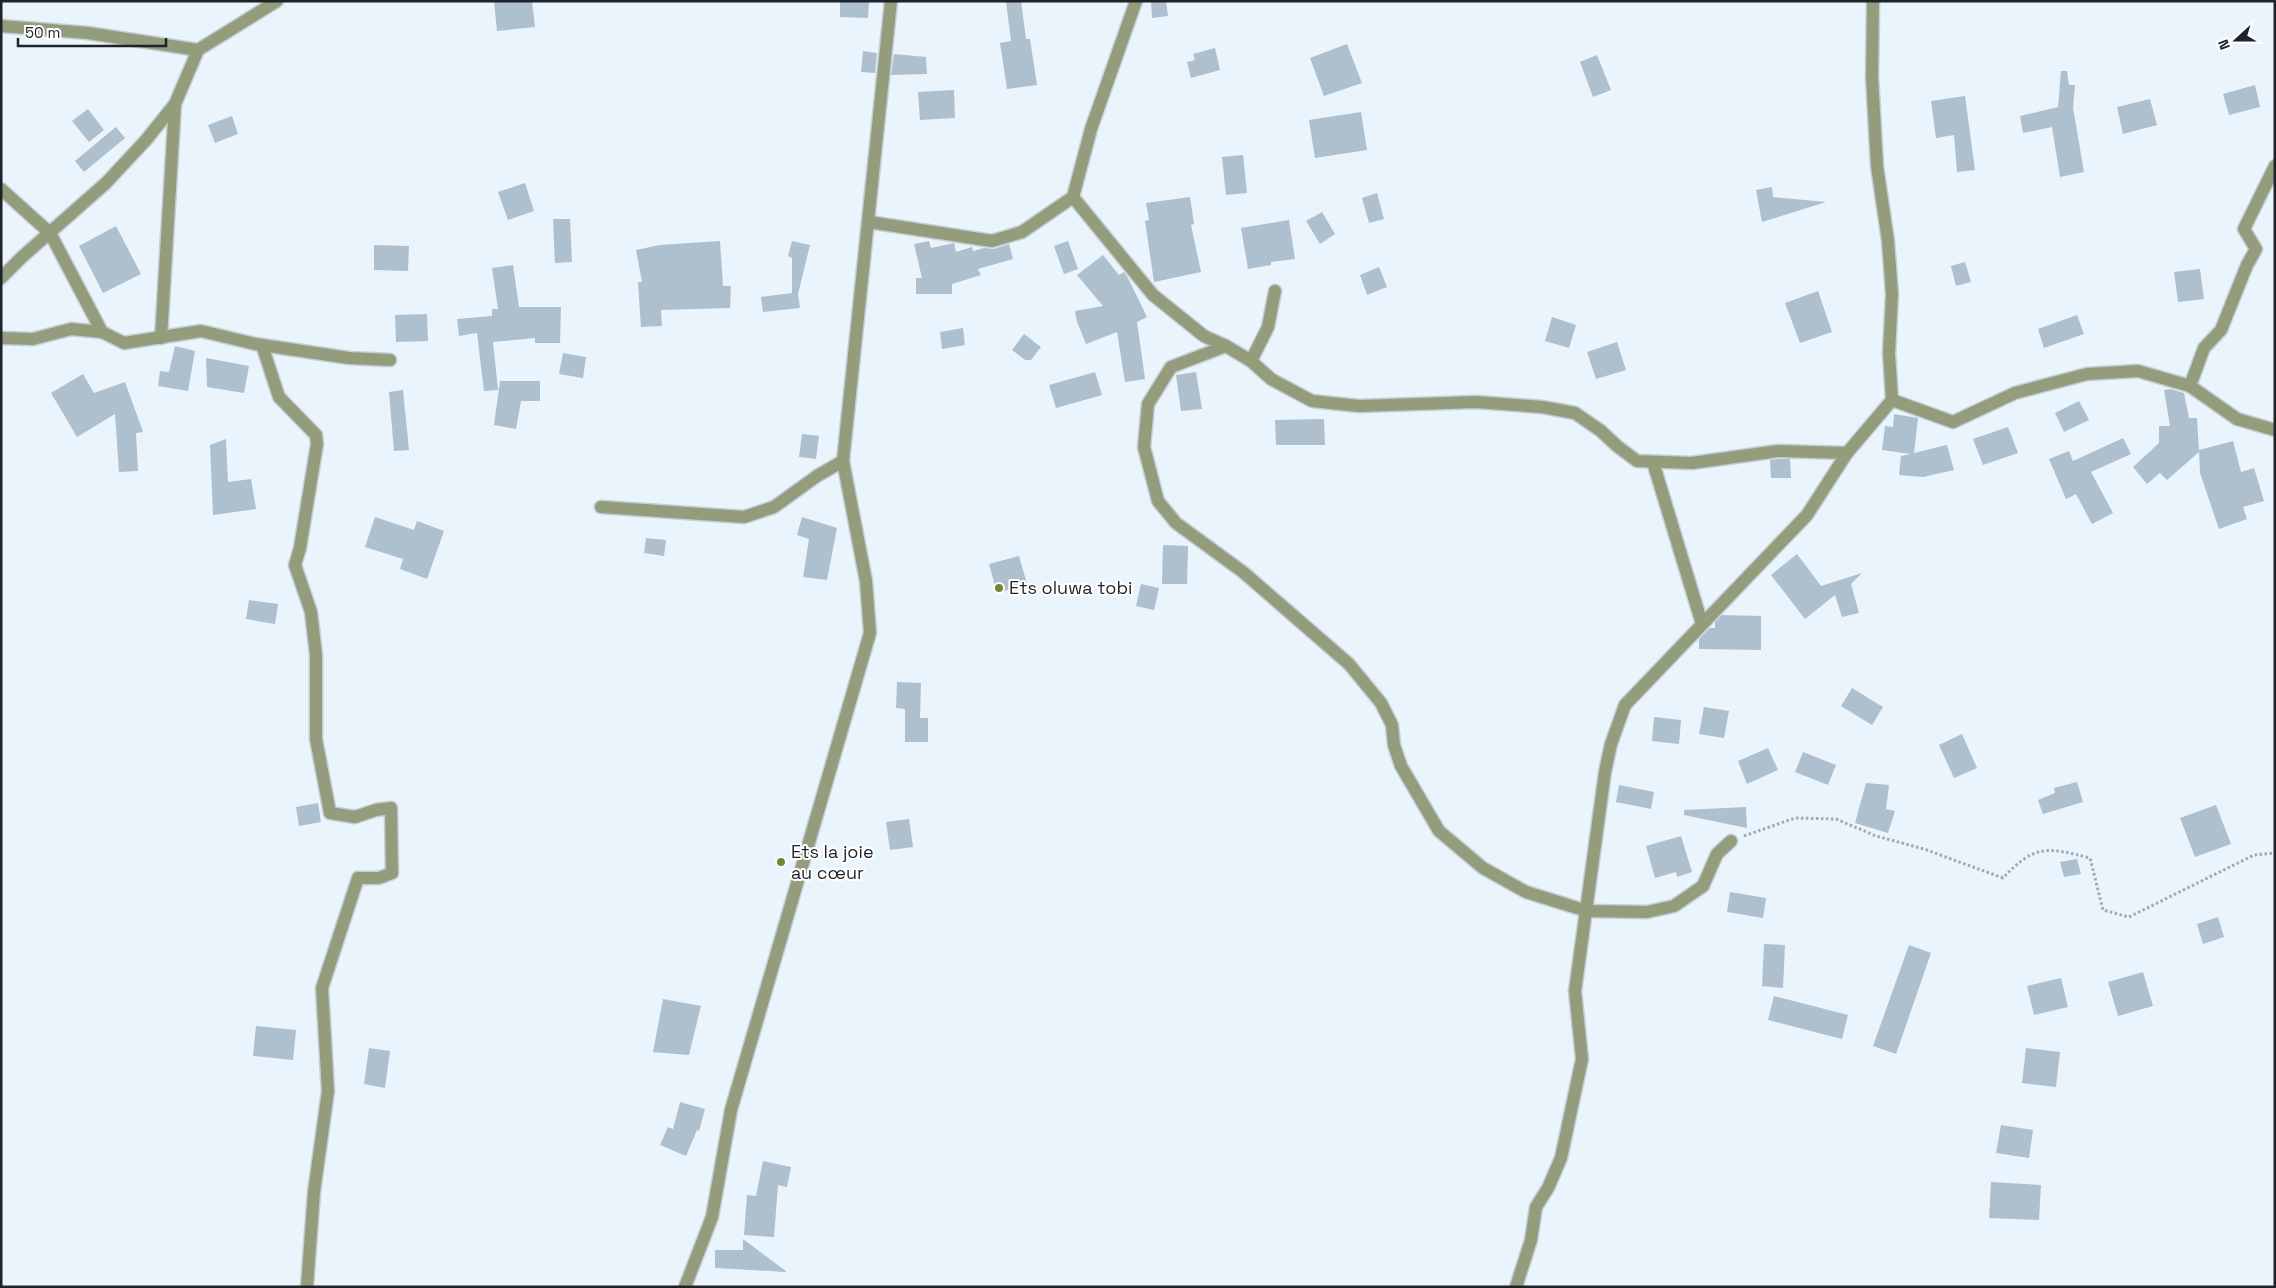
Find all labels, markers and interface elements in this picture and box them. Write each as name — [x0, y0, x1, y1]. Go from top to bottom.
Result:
scale bar — [18, 15, 165, 47]
north arrow — [2211, 15, 2261, 65]
text: 50 m — [25, 23, 60, 42]
text: N — [2214, 37, 2234, 52]
place label: Ets oluwa tobi — [1009, 576, 1132, 599]
marker: Ets oluwa tobi — [993, 582, 1005, 594]
place label: Ets la joie au cœur — [791, 840, 874, 884]
marker: Ets la joie au cœur — [775, 856, 787, 868]

